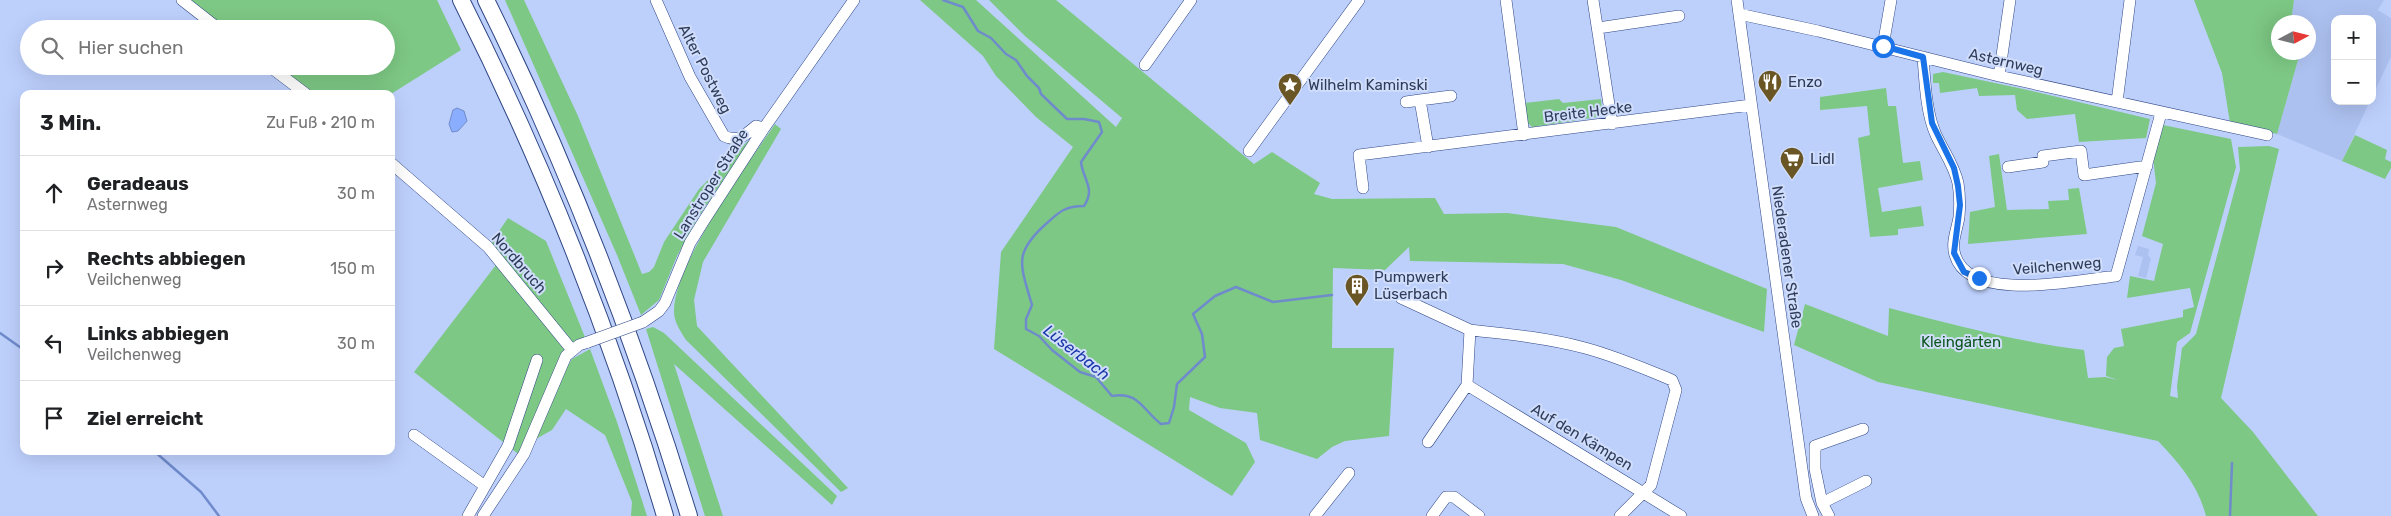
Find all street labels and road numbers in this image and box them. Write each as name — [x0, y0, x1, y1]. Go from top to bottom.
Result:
street label: Alter Postweg — [675, 21, 735, 117]
street label: Asternweg — [1967, 45, 2045, 79]
street label: Breite Hecke — [1543, 98, 1633, 126]
street label: Lanstroper Straße — [670, 126, 752, 242]
street label: Niederadener Straße — [1768, 185, 1806, 329]
street label: Nordbruch — [488, 229, 550, 297]
street label: Veilchenweg — [2012, 253, 2102, 279]
street label: Auf den Kämpen — [1528, 400, 1636, 474]

